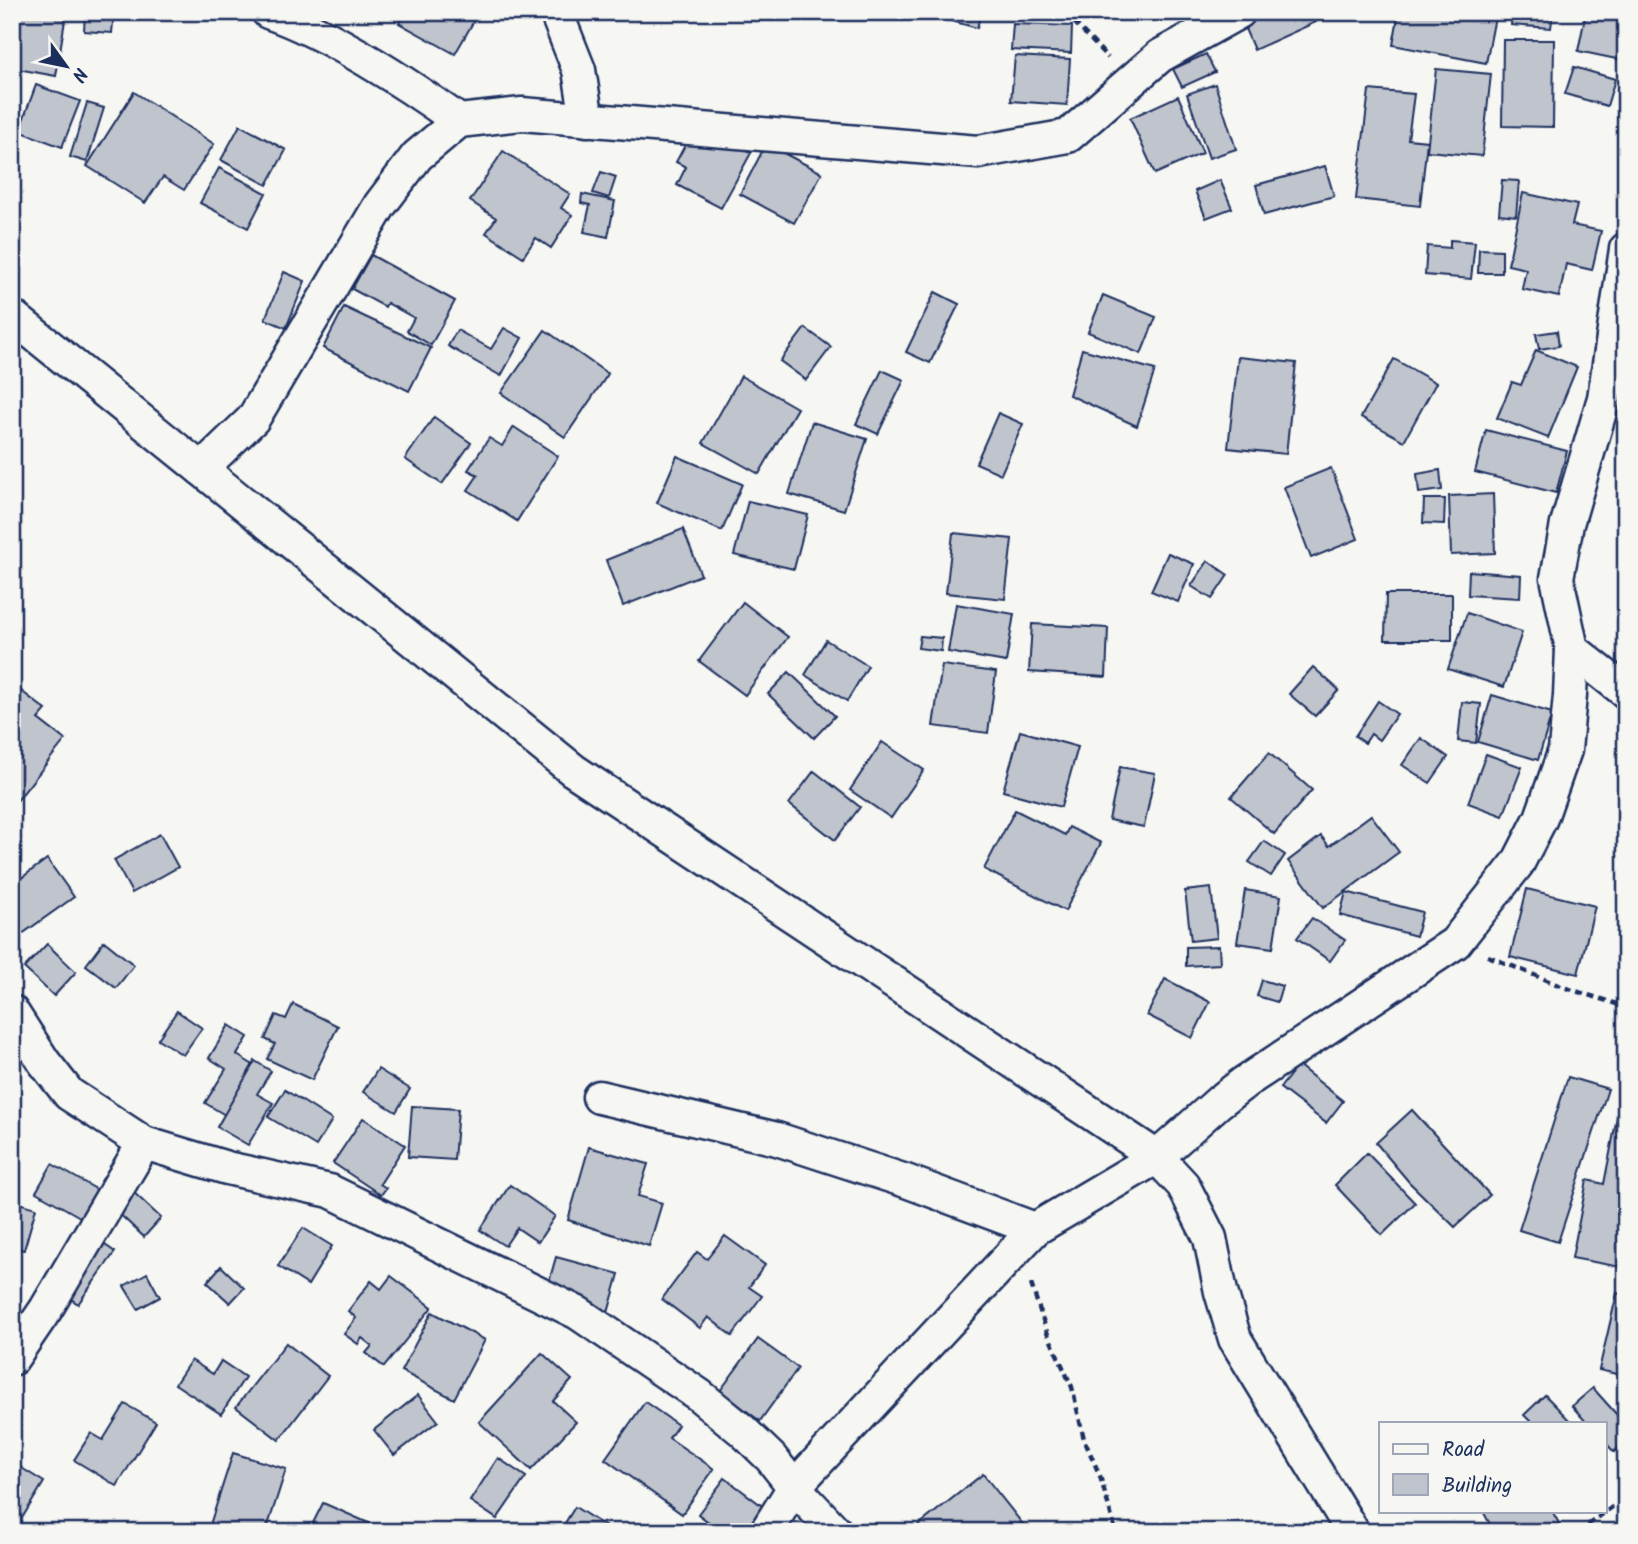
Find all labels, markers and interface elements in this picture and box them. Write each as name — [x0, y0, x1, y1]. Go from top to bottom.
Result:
north arrow — [32, 32, 102, 102]
text: N — [63, 61, 94, 87]
legend — [1379, 1422, 1606, 1512]
text: Road — [1442, 1434, 1485, 1467]
text: Building — [1442, 1470, 1512, 1503]

